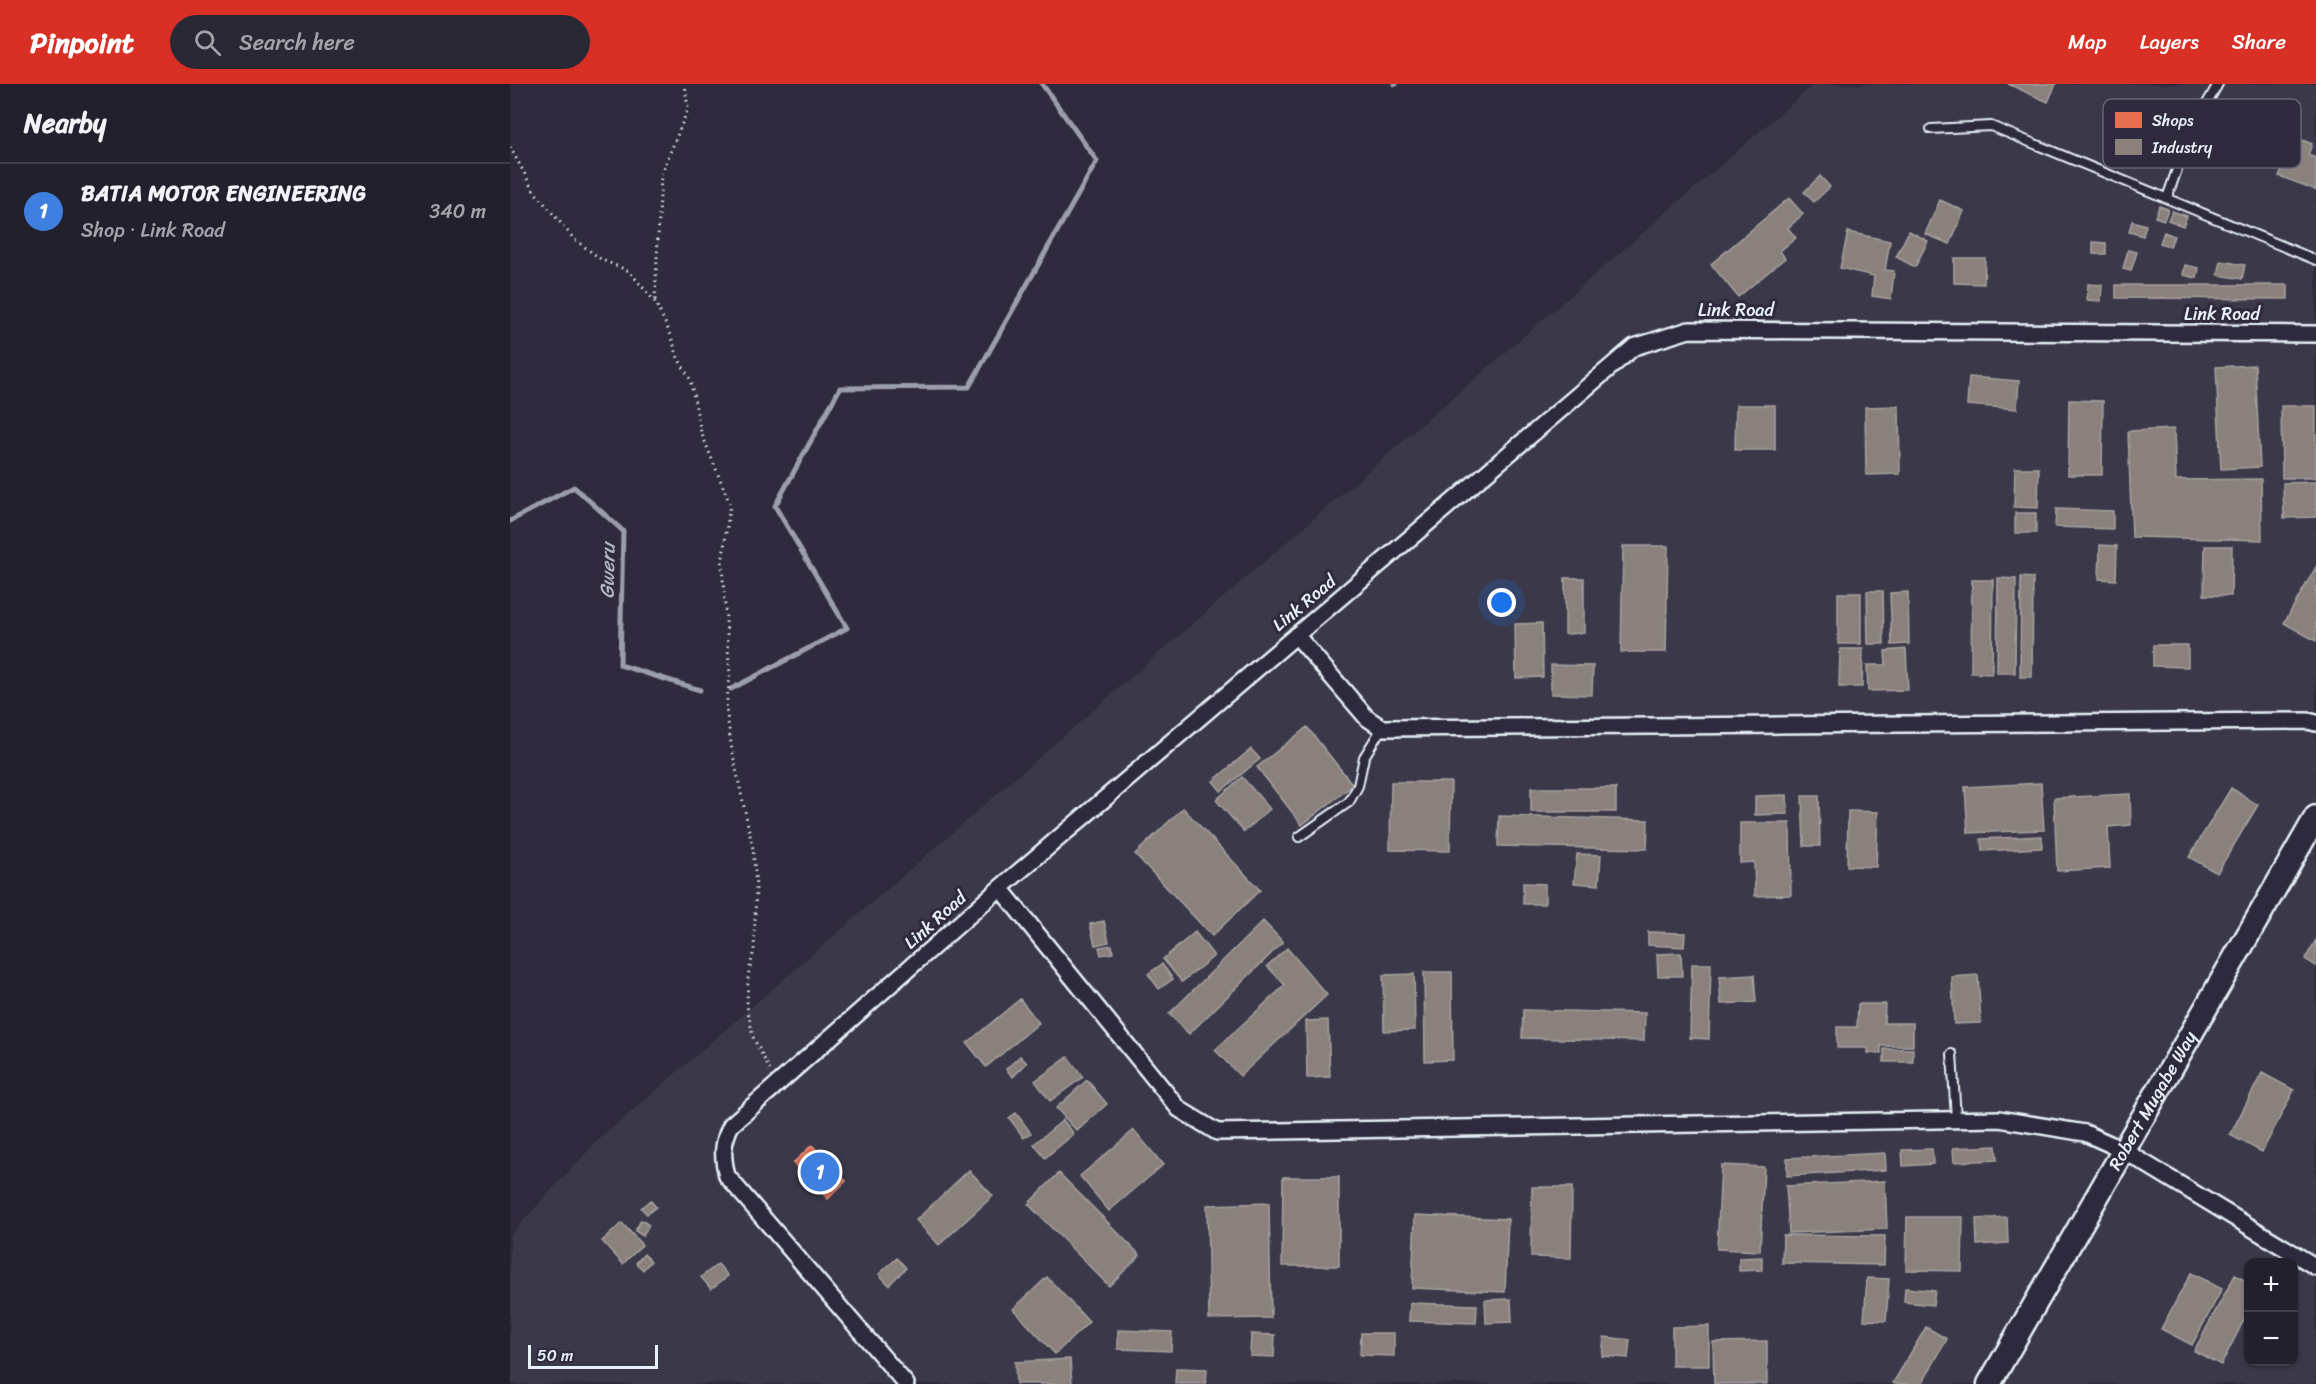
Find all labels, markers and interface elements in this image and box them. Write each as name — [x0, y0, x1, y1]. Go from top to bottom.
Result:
search box — [170, 15, 590, 69]
text: Pinpoint — [30, 18, 134, 67]
text: Search here — [239, 23, 355, 62]
text: Map — [2068, 23, 2107, 61]
text: Layers — [2140, 23, 2199, 61]
text: Share — [2232, 23, 2286, 61]
icon: search — [191, 26, 224, 59]
legend — [2103, 99, 2301, 168]
text: Nearby — [24, 100, 106, 146]
text: Shops — [2152, 106, 2194, 135]
text: Industry — [2151, 133, 2213, 162]
text: BATIA MOTOR ENGINEERING — [81, 174, 366, 213]
text: 1 — [39, 194, 48, 229]
text: 340 m — [429, 194, 486, 229]
text: Shop · Link Road — [81, 213, 225, 248]
street label: Link Road — [1698, 294, 1775, 326]
street label: Link Road — [2184, 298, 2261, 330]
water label: Gweru — [590, 541, 626, 599]
street label: Link Road — [1265, 565, 1344, 640]
your location — [1487, 588, 1516, 617]
street label: Link Road — [896, 882, 975, 957]
street label: Robert Mugabe Way — [2099, 1024, 2206, 1177]
pin: 1 — [800, 1150, 840, 1194]
map controls — [2244, 1258, 2298, 1366]
button: + — [2244, 1258, 2298, 1312]
button: − — [2244, 1312, 2298, 1366]
text: 50 m — [537, 1341, 573, 1370]
scale bar — [528, 1342, 658, 1370]

